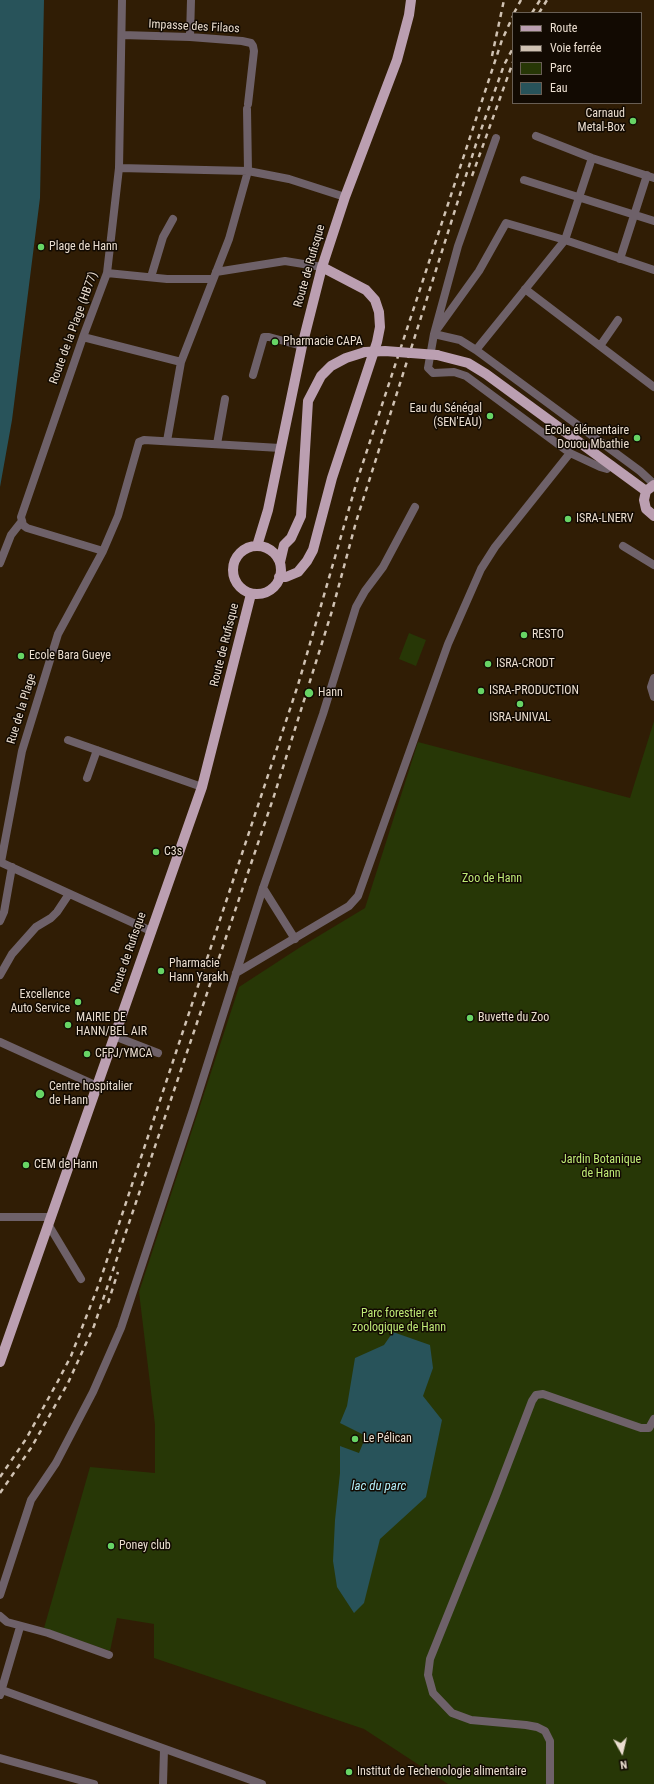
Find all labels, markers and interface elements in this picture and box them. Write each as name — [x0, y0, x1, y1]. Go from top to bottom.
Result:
legend — [512, 12, 642, 104]
street label: Impasse des Filaos — [148, 17, 240, 37]
text: Route — [550, 21, 577, 35]
text: Voie ferrée — [550, 41, 601, 55]
text: Parc — [550, 61, 571, 75]
text: Eau — [550, 81, 568, 95]
place label: Carnaud Metal-Box — [578, 107, 625, 135]
marker: Carnaud Metal-Box — [628, 116, 638, 126]
street label: Route de Rufisque — [291, 223, 329, 309]
place label: Plage de Hann — [49, 240, 118, 254]
marker: Plage de Hann — [36, 242, 46, 252]
street label: Route de la Plage (HB77) — [47, 270, 101, 386]
place label: Pharmacie CAPA — [283, 335, 363, 349]
marker: Pharmacie CAPA — [270, 337, 280, 347]
place label: Eau du Sénégal (SEN'EAU) — [410, 402, 482, 430]
marker: Eau du Sénégal (SEN'EAU) — [485, 411, 495, 421]
place label: Ecole élémentaire Douou Mbathie — [545, 424, 629, 452]
marker: Ecole élémentaire Douou Mbathie — [632, 433, 642, 443]
place label: ISRA-LNERV — [576, 512, 634, 526]
marker: ISRA-LNERV — [563, 514, 573, 524]
street label: Route de Rufisque — [208, 602, 242, 688]
place label: RESTO — [532, 628, 564, 642]
marker: RESTO — [519, 630, 529, 640]
place label: Ecole Bara Gueye — [29, 649, 111, 663]
marker: Ecole Bara Gueye — [16, 651, 26, 661]
place label: ISRA-CRODT — [496, 657, 555, 671]
marker: ISRA-CRODT — [483, 659, 493, 669]
street label: Rue de la Plage — [4, 672, 40, 746]
place label: ISRA-PRODUCTION — [489, 684, 579, 698]
place label: Hann — [318, 686, 343, 700]
marker: ISRA-PRODUCTION — [476, 686, 486, 696]
marker: Hann — [303, 687, 315, 699]
marker: ISRA-UNIVAL — [515, 699, 525, 709]
place label: ISRA-UNIVAL — [489, 711, 551, 725]
place label: C3s — [164, 845, 182, 859]
marker: C3s — [151, 847, 161, 857]
park label: Zoo de Hann — [462, 872, 522, 886]
street label: Route de Rufisque — [108, 910, 150, 996]
place label: Pharmacie Hann Yarakh — [169, 957, 229, 985]
marker: Pharmacie Hann Yarakh — [156, 966, 166, 976]
place label: Excellence Auto Service — [10, 988, 70, 1016]
marker: Excellence Auto Service — [73, 997, 83, 1007]
place label: MAIRIE DE HANN/BEL AIR — [76, 1011, 147, 1039]
place label: Buvette du Zoo — [478, 1011, 549, 1025]
marker: Buvette du Zoo — [465, 1013, 475, 1023]
marker: MAIRIE DE HANN/BEL AIR — [63, 1020, 73, 1030]
place label: CFPJ/YMCA — [95, 1047, 152, 1061]
marker: CFPJ/YMCA — [82, 1049, 92, 1059]
place label: Centre hospitalier de Hann — [49, 1080, 133, 1108]
marker: Centre hospitalier de Hann — [34, 1088, 46, 1100]
park label: Jardin Botanique de Hann — [561, 1153, 641, 1181]
place label: CEM de Hann — [34, 1158, 98, 1172]
marker: CEM de Hann — [21, 1160, 31, 1170]
park label: Parc forestier et zoologique de Hann — [352, 1307, 446, 1335]
place label: Le Pélican — [363, 1432, 412, 1446]
marker: Le Pélican — [350, 1434, 360, 1444]
water label: lac du parc — [352, 1479, 406, 1495]
place label: Poney club — [119, 1539, 171, 1553]
marker: Poney club — [106, 1541, 116, 1551]
north arrow — [602, 1732, 642, 1772]
text: N — [619, 1757, 628, 1771]
place label: Institut de Techenologie alimentaire — [357, 1765, 526, 1779]
marker: Institut de Techenologie alimentaire — [344, 1767, 354, 1777]

